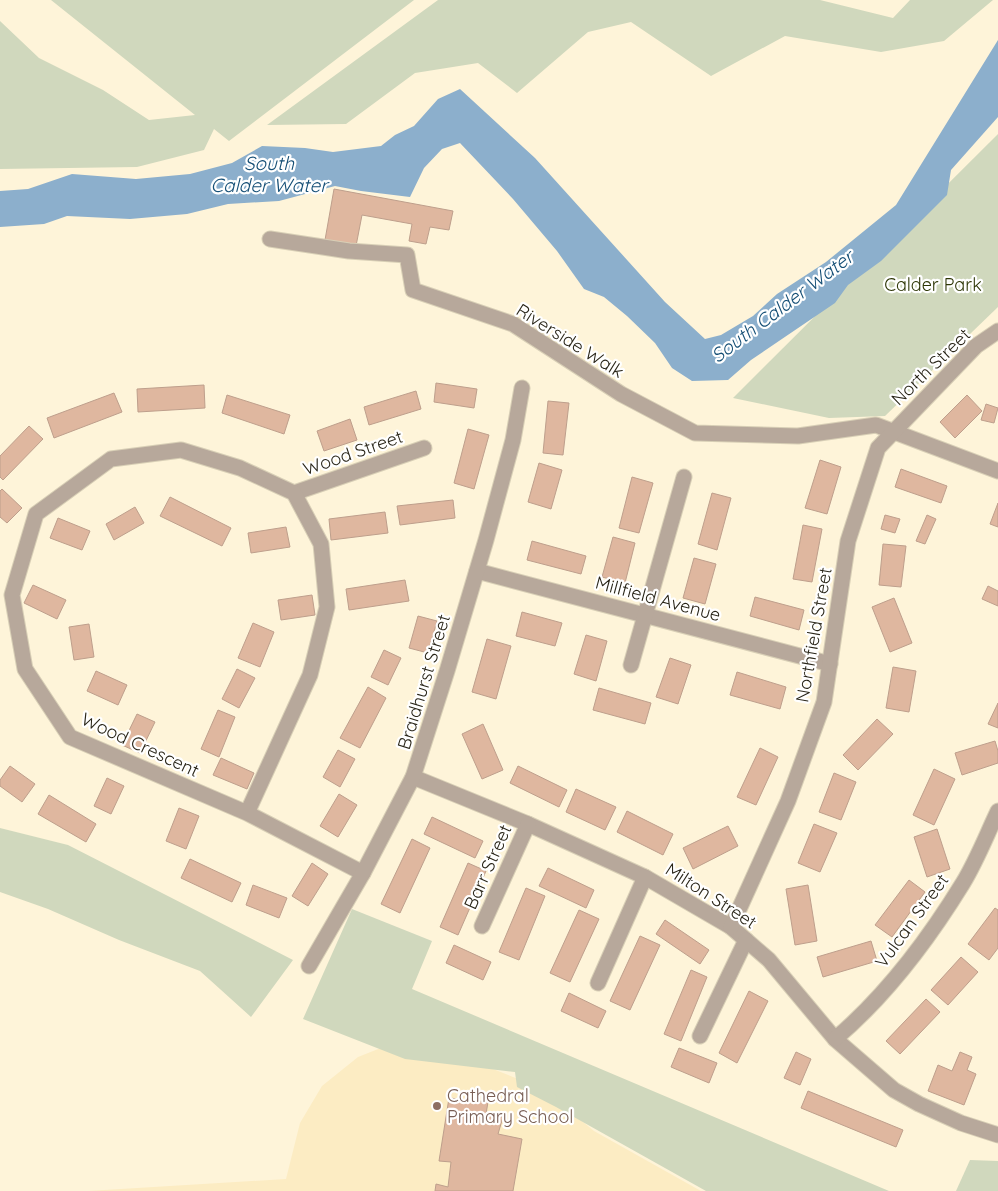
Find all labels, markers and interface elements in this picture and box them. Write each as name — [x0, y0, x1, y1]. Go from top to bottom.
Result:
water label: South Calder Water — [211, 151, 330, 197]
water label: South Calder Water — [706, 243, 860, 367]
park label: Calder Park — [884, 273, 982, 296]
street label: Riverside Walk — [512, 298, 628, 383]
street label: North Street — [886, 323, 975, 410]
street label: Wood Street — [300, 425, 406, 480]
street label: Northfield Street — [790, 566, 837, 704]
street label: Millfield Avenue — [593, 571, 723, 626]
street label: Braidhurst Street — [392, 611, 455, 752]
street label: Wood Crescent — [78, 707, 203, 782]
street label: Barr Street — [459, 821, 516, 913]
street label: Milton Street — [661, 858, 761, 934]
street label: Vulcan Street — [870, 869, 953, 972]
place label: Cathedral Primary School — [447, 1084, 573, 1128]
marker: Cathedral Primary School — [431, 1100, 443, 1112]

